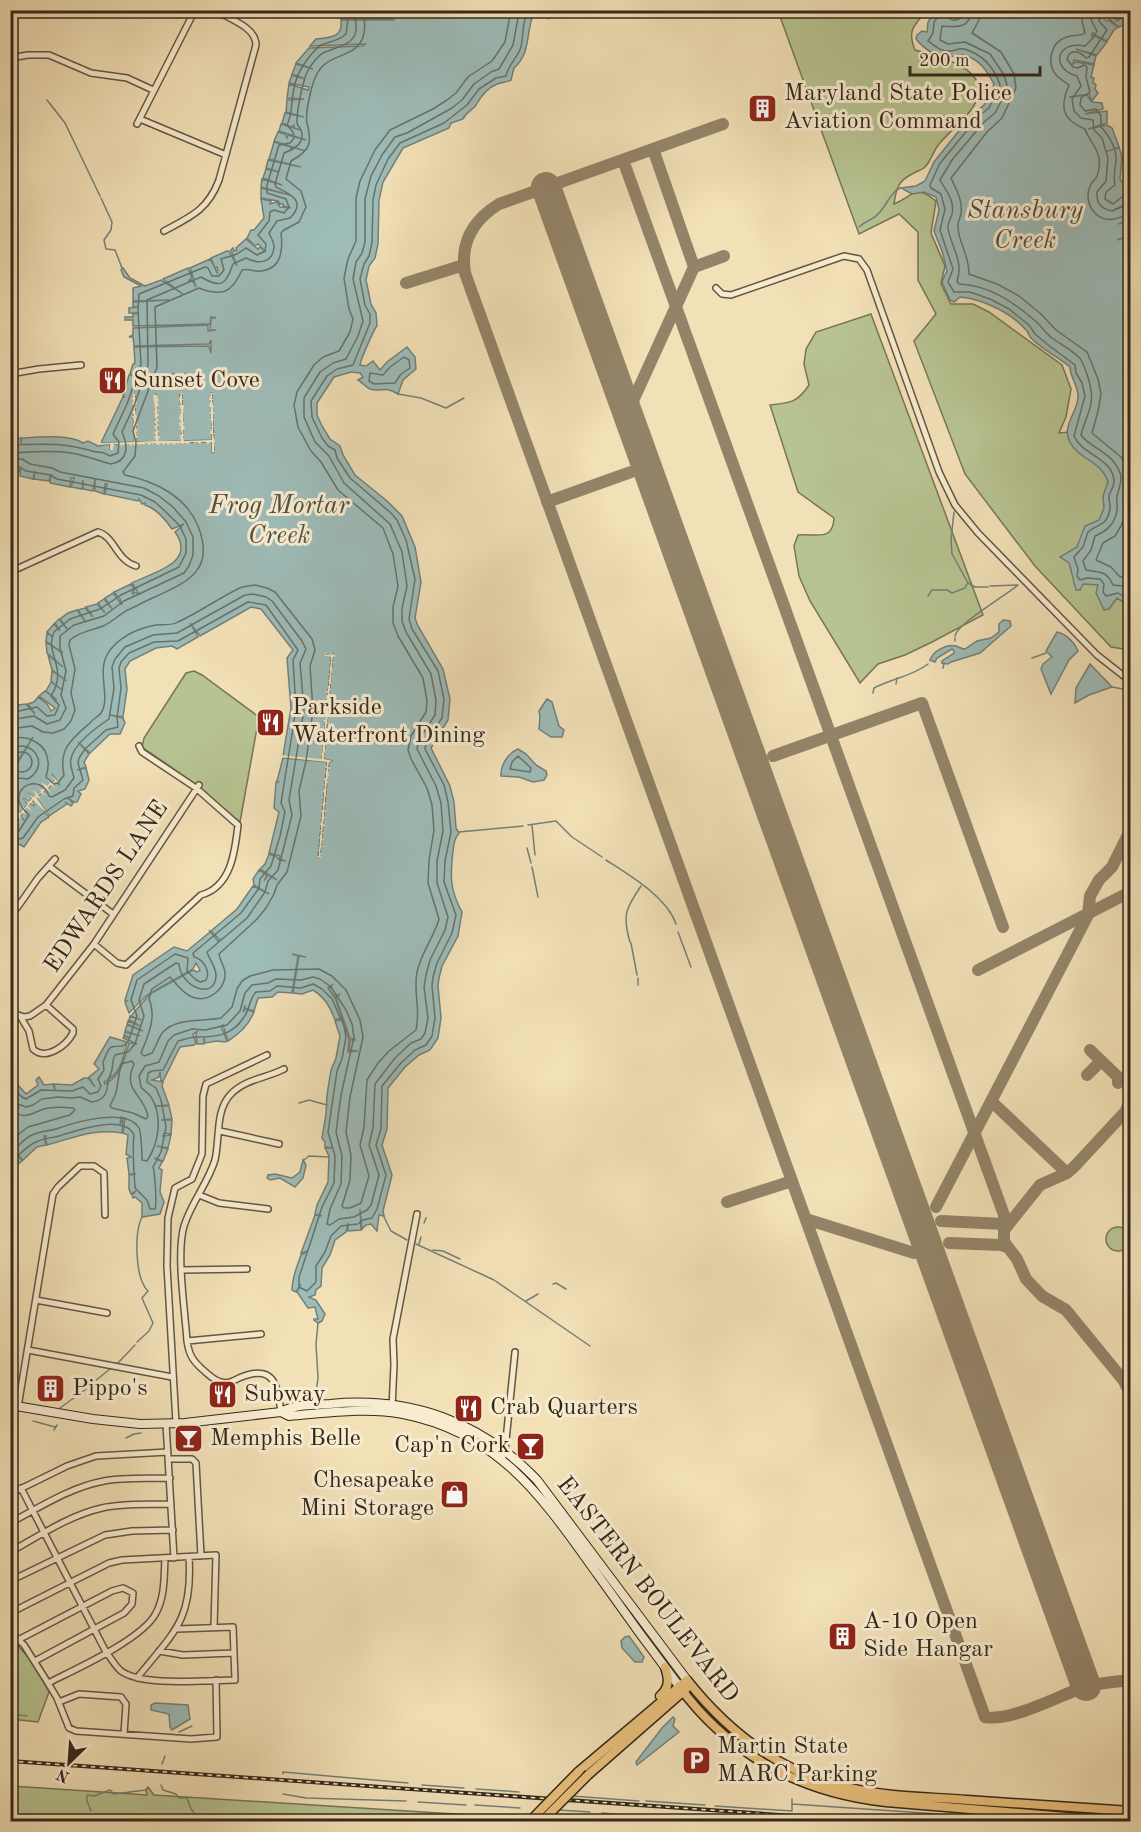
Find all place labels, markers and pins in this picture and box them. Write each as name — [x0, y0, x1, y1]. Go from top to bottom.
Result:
place label: Maryland State Police Aviation Command — [784, 82, 1012, 134]
building icon: Maryland State Police Aviation Command — [747, 92, 779, 124]
restaurant icon: Sunset Cove — [96, 365, 128, 397]
place label: Sunset Cove — [133, 369, 260, 393]
place label: Parkside Waterfront Dining — [292, 696, 485, 748]
restaurant icon: Parkside Waterfront Dining — [255, 706, 287, 738]
building icon: Pippo's — [35, 1373, 67, 1405]
place label: Pippo's — [72, 1377, 148, 1401]
restaurant icon: Subway — [207, 1379, 239, 1411]
place label: Subway — [244, 1383, 326, 1407]
restaurant icon: Crab Quarters — [453, 1392, 485, 1424]
place label: Crab Quarters — [490, 1396, 638, 1420]
bar icon: Memphis Belle — [173, 1423, 205, 1455]
place label: Memphis Belle — [210, 1427, 361, 1451]
bar icon: Cap'n Cork — [515, 1430, 547, 1462]
place label: Cap'n Cork — [394, 1434, 510, 1458]
place label: Chesapeake Mini Storage — [300, 1469, 434, 1521]
shop icon: Chesapeake Mini Storage — [439, 1479, 471, 1511]
place label: A-10 Open Side Hangar — [863, 1610, 993, 1662]
building icon: A-10 Open Side Hangar — [826, 1620, 858, 1652]
place label: Martin State MARC Parking — [717, 1735, 877, 1787]
parking icon: Martin State MARC Parking — [680, 1745, 712, 1777]

